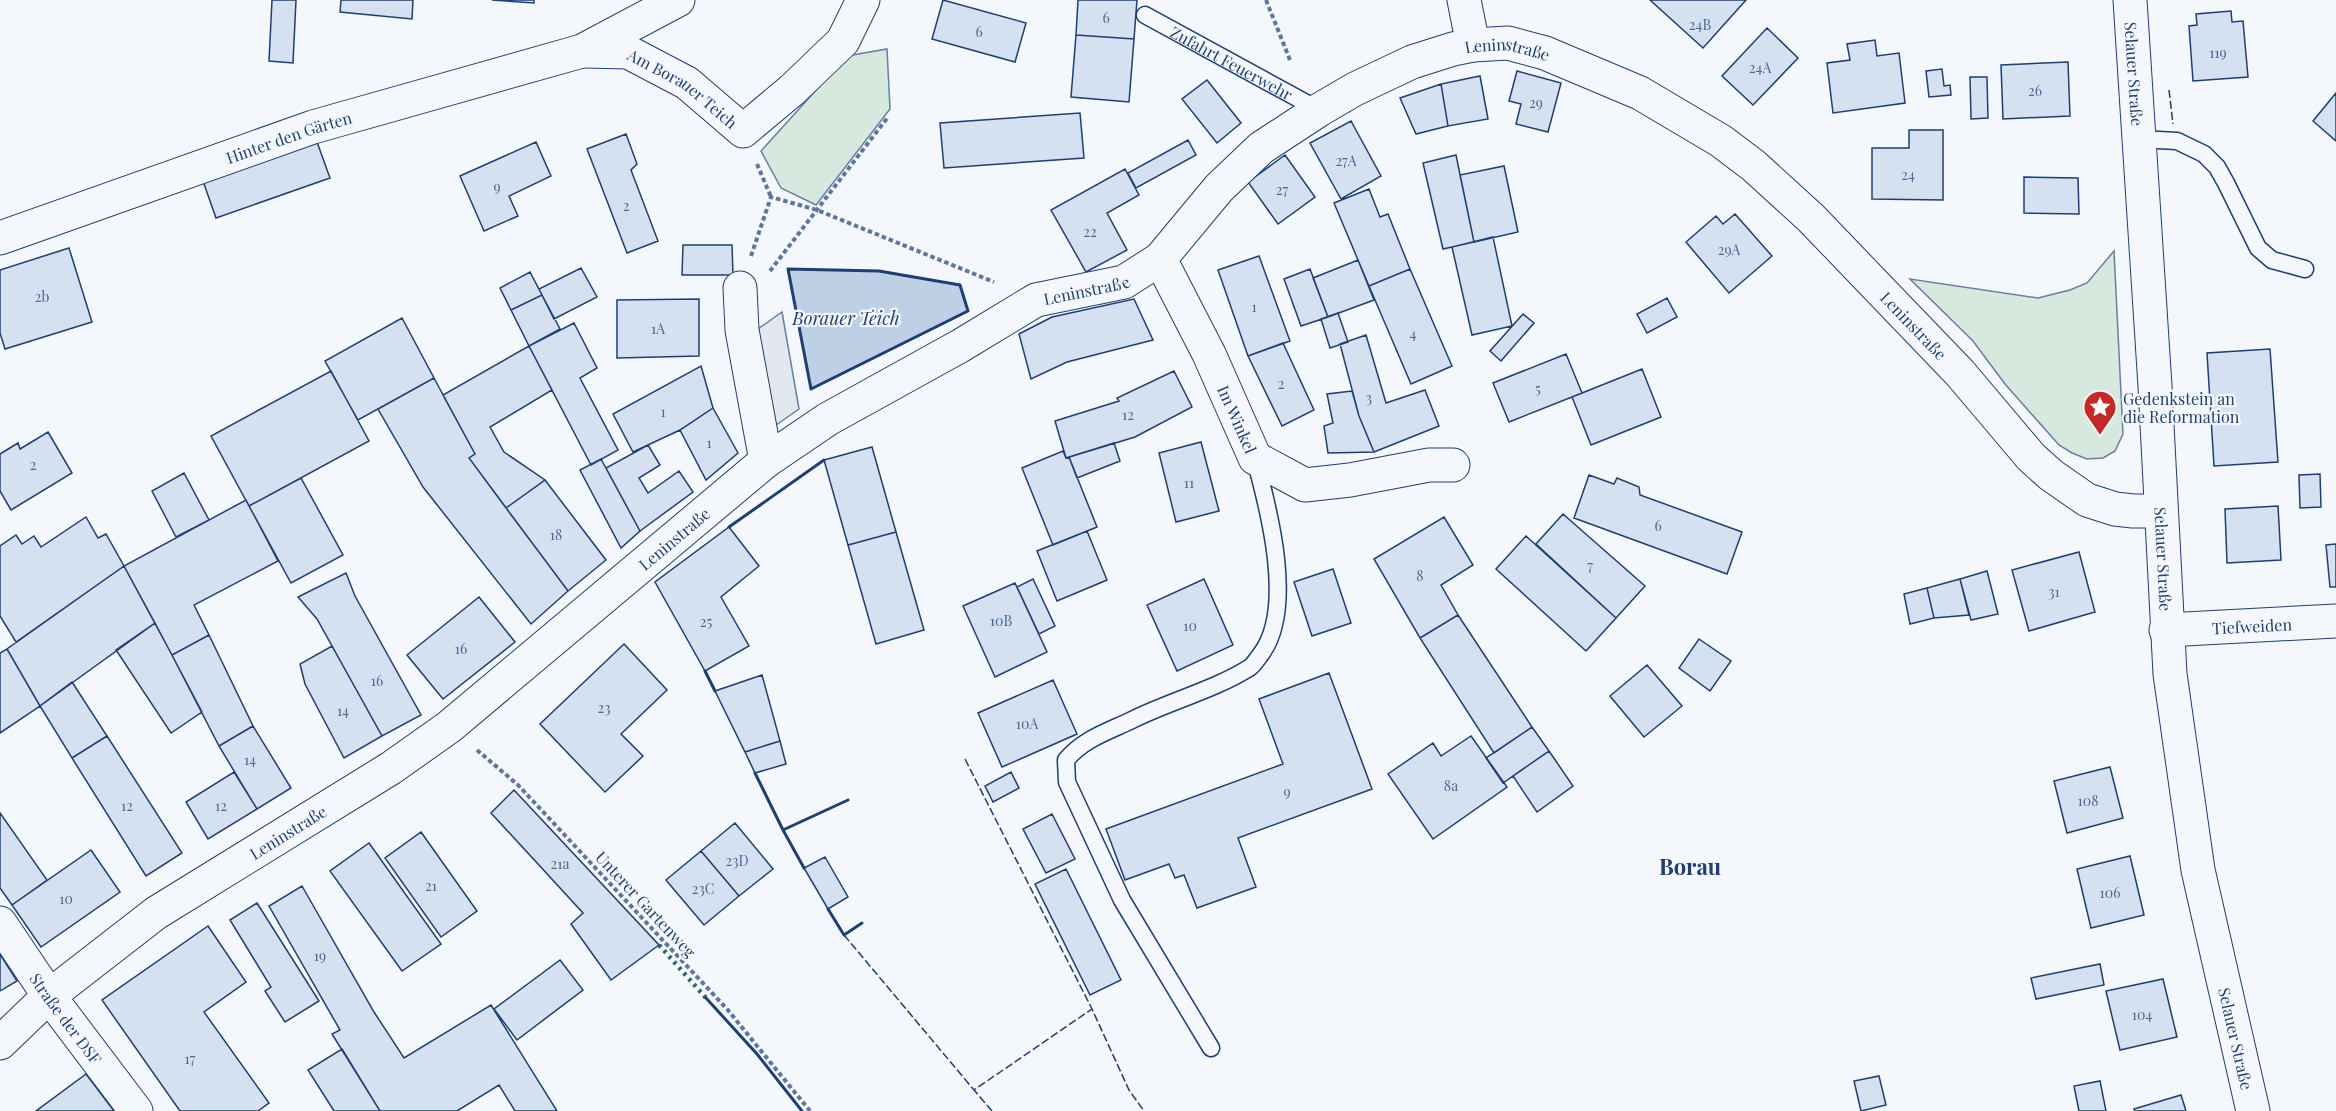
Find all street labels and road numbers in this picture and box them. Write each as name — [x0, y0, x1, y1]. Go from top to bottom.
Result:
street label: Zufahrt Feuerwehr — [1167, 21, 1297, 104]
street label: Selauer Straße — [2121, 21, 2149, 127]
street label: Leninstraße — [1463, 32, 1553, 65]
street label: Am Borauer Teich — [623, 43, 743, 133]
street label: Hinter den Gärten — [223, 106, 354, 168]
street label: Leninstraße — [1042, 271, 1134, 309]
street label: Leninstraße — [1876, 287, 1952, 364]
street label: Im Winkel — [1213, 382, 1262, 457]
street label: Leninstraße — [634, 502, 714, 574]
street label: Selauer Straße — [2151, 506, 2177, 612]
street label: Tiefweiden — [2211, 613, 2293, 638]
street label: Leninstraße — [245, 800, 330, 863]
street label: Unterer Gartenweg — [591, 846, 701, 962]
street label: Straße der DSF — [26, 968, 107, 1068]
street label: Selauer Straße — [2215, 985, 2258, 1092]

